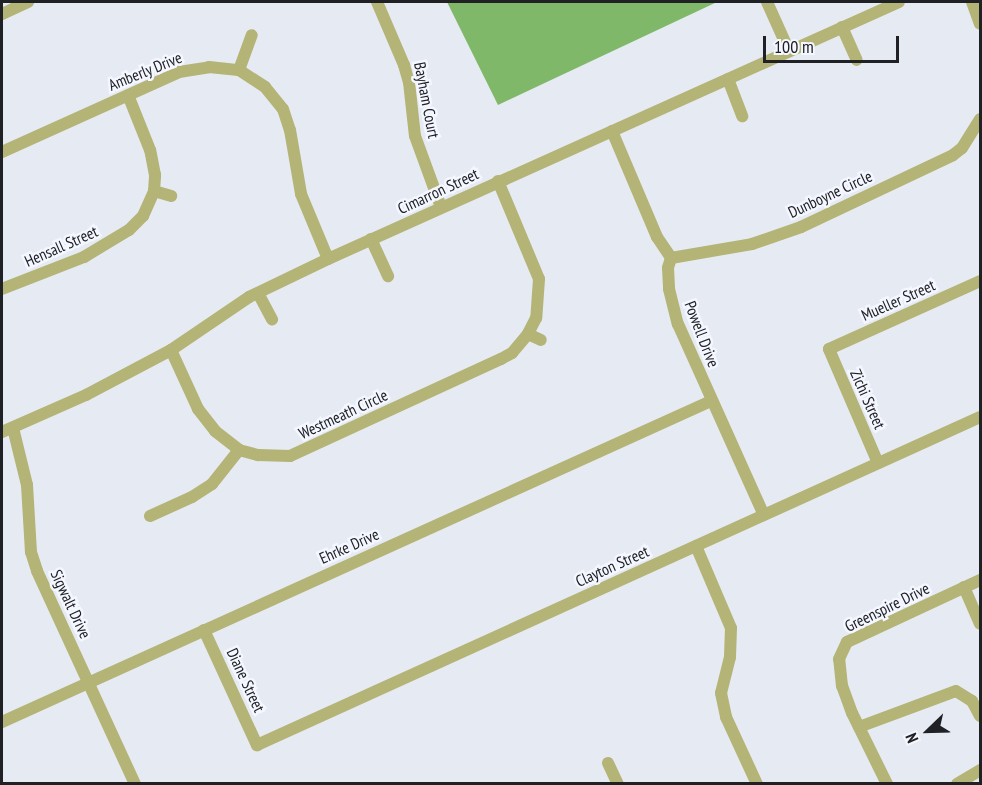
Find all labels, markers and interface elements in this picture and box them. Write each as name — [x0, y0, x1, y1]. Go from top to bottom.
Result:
scale bar — [766, 24, 902, 62]
text: 100 m — [774, 35, 814, 58]
street label: Amberly Drive — [105, 47, 185, 95]
street label: Bayham Court — [410, 60, 444, 140]
street label: Cimarron Street — [395, 164, 481, 218]
street label: Dunboyne Circle — [785, 166, 875, 222]
street label: Hensall Street — [21, 221, 101, 271]
street label: Mueller Street — [858, 275, 938, 325]
street label: Powell Drive — [681, 298, 723, 370]
street label: Zichi Street — [846, 366, 890, 432]
street label: Westmeath Circle — [295, 385, 391, 443]
street label: Ehrke Drive — [316, 524, 382, 568]
street label: Clayton Street — [572, 541, 652, 591]
street label: Sigwalt Drive — [47, 567, 95, 641]
street label: Greenspire Drive — [842, 578, 932, 636]
street label: Diane Street — [223, 645, 269, 715]
north arrow — [898, 701, 958, 761]
text: N — [901, 730, 922, 746]

